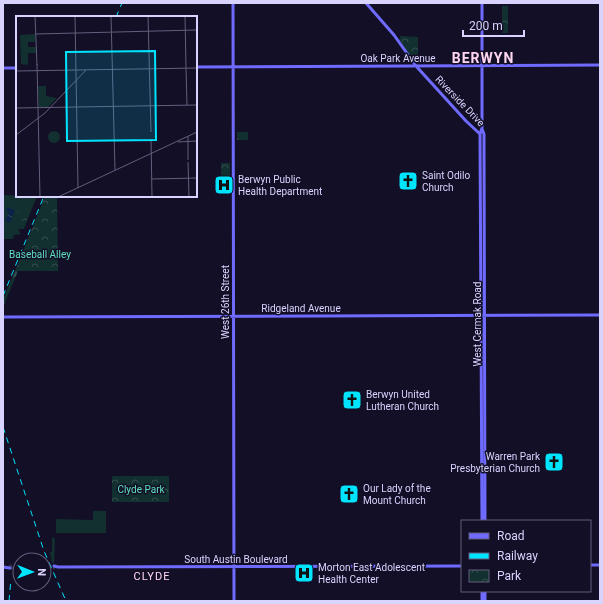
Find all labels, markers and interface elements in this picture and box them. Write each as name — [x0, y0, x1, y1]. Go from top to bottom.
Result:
scale bar — [463, 12, 524, 38]
inset map — [16, 16, 197, 197]
text: 200 m — [469, 19, 503, 33]
district label: BERWYN — [452, 50, 514, 66]
street label: Oak Park Avenue — [360, 53, 436, 64]
street label: Riverside Drive — [433, 74, 487, 128]
church icon: Saint Odilo Church — [397, 170, 419, 192]
place label: Saint Odilo Church — [422, 170, 470, 193]
hospital icon: Berwyn Public Health Department — [213, 174, 235, 196]
place label: Berwyn Public Health Department — [238, 174, 322, 197]
park label: Baseball Alley — [9, 249, 71, 260]
street label: West 26th Street — [220, 265, 231, 339]
street label: West Cermak Road — [472, 282, 483, 366]
street label: Ridgeland Avenue — [261, 303, 341, 314]
church icon: Berwyn United Lutheran Church — [341, 389, 363, 411]
place label: Berwyn United Lutheran Church — [366, 389, 439, 412]
place label: Warren Park Presbyterian Church — [450, 451, 541, 474]
church icon: Warren Park Presbyterian Church — [543, 451, 565, 473]
church icon: Our Lady of the Mount Church — [338, 483, 360, 505]
place label: Our Lady of the Mount Church — [363, 483, 431, 506]
park label: Clyde Park — [117, 484, 166, 495]
legend — [461, 520, 591, 592]
text: Road — [497, 529, 525, 543]
text: Railway — [497, 549, 538, 563]
north arrow — [12, 552, 52, 592]
street label: South Austin Boulevard — [184, 554, 288, 565]
hospital icon: Morton East Adolescent Health Center — [293, 562, 315, 584]
place label: Morton East Adolescent Health Center — [318, 562, 425, 585]
text: N — [35, 568, 48, 576]
text: Park — [497, 569, 522, 583]
district label: CLYDE — [134, 570, 170, 583]

